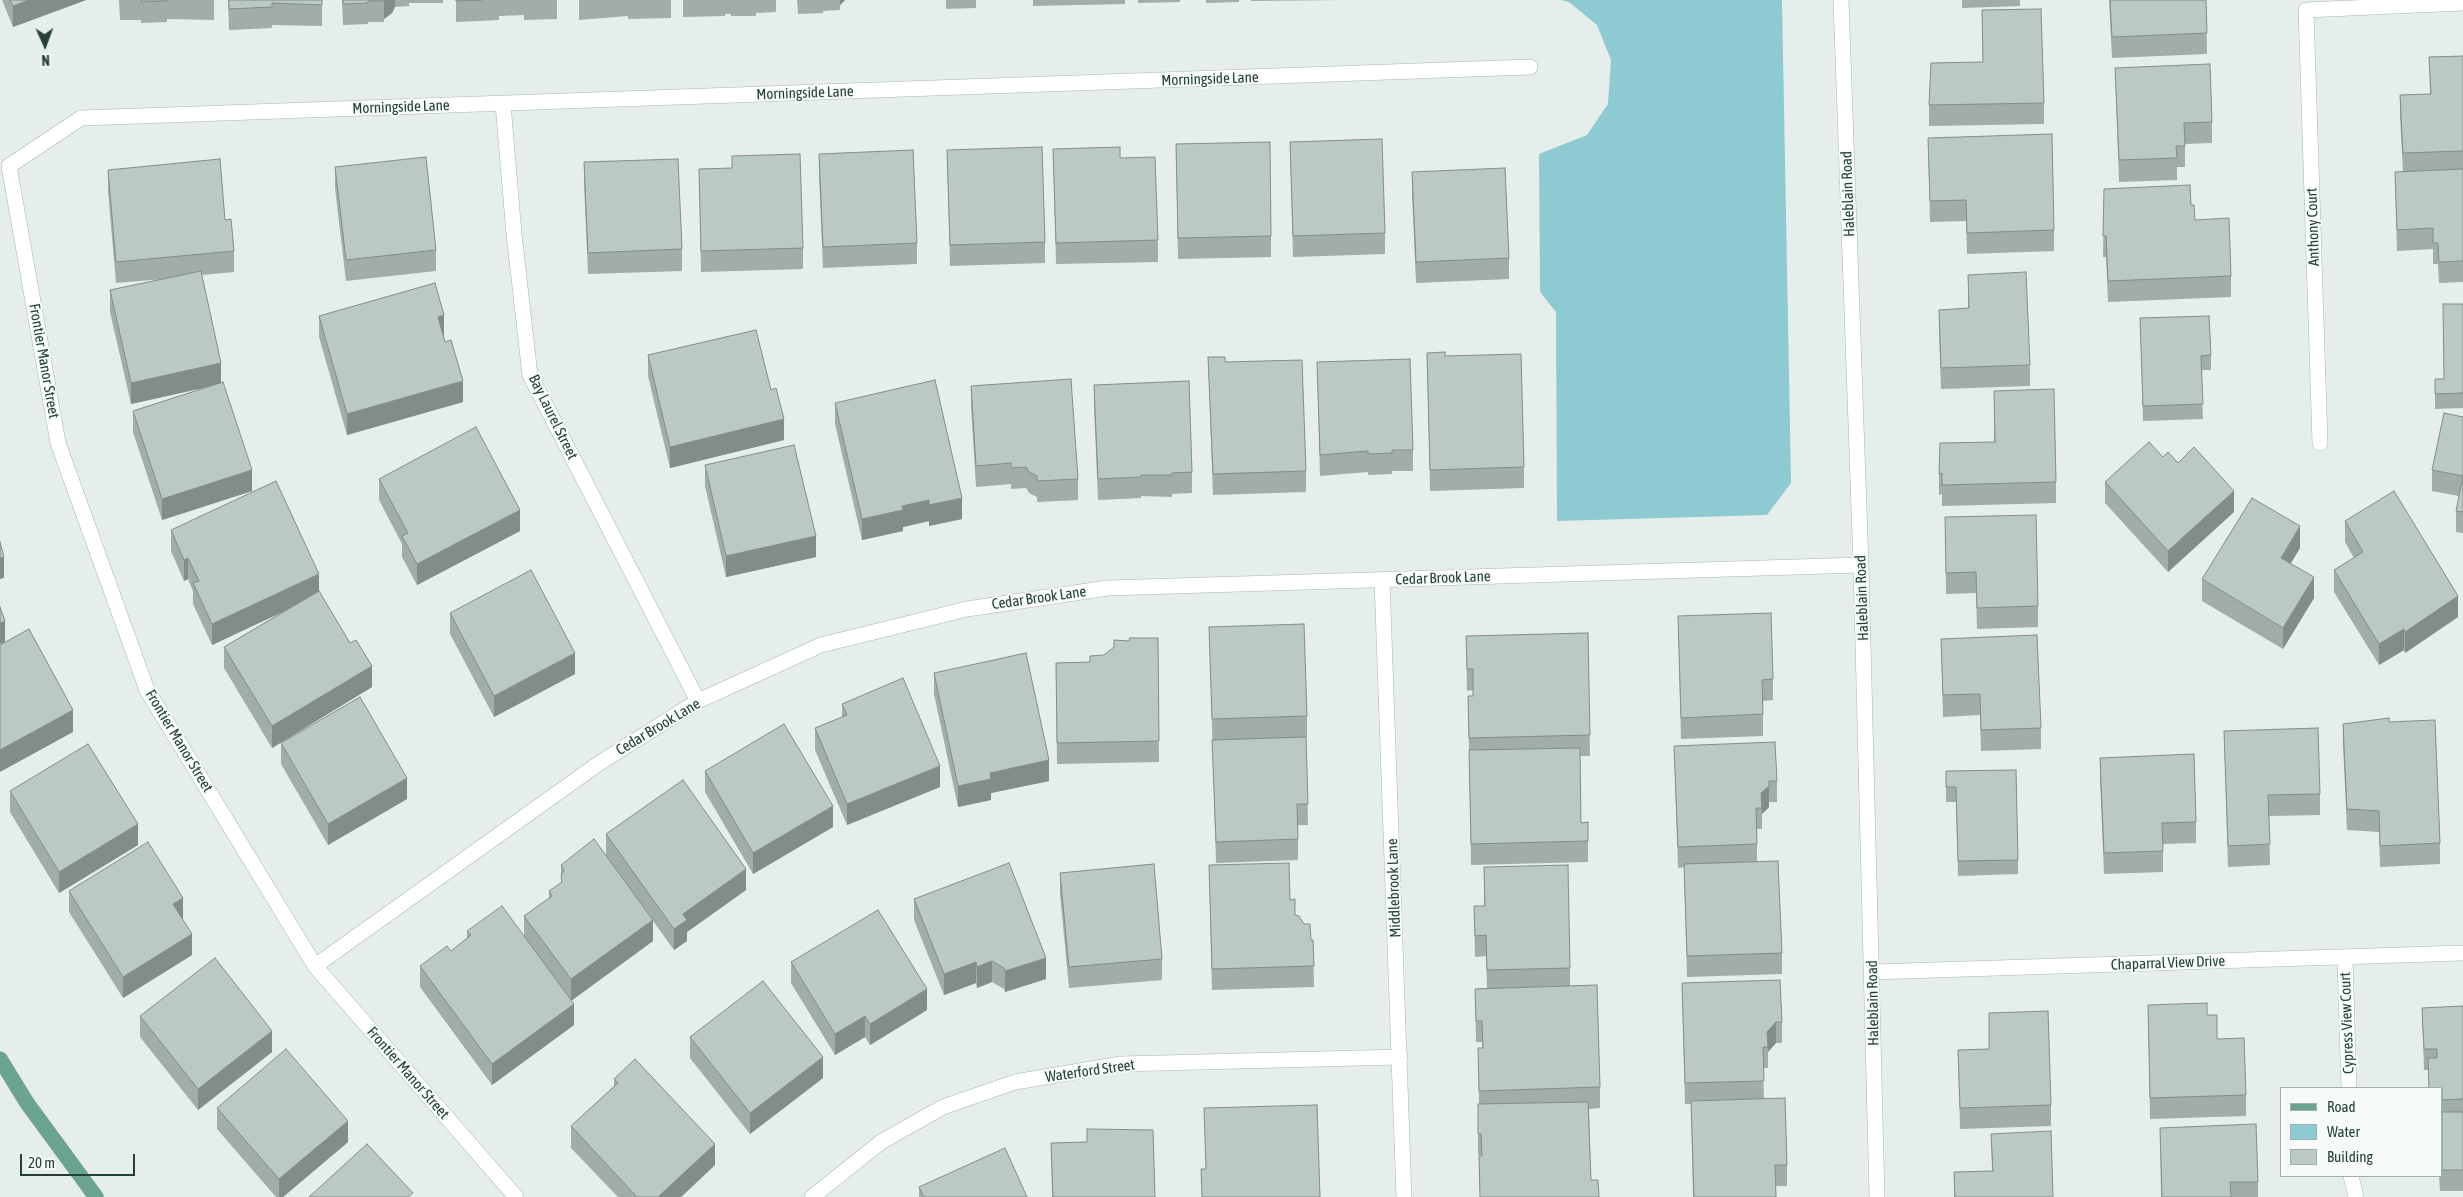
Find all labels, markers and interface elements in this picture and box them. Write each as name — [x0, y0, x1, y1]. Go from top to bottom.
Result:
north arrow — [20, 20, 70, 70]
text: N — [41, 52, 50, 68]
street label: Morningside Lane — [1161, 68, 1259, 90]
street label: Morningside Lane — [756, 82, 854, 104]
street label: Morningside Lane — [352, 96, 450, 118]
street label: Haleblain Road — [1838, 151, 1858, 237]
street label: Anthony Court — [2303, 187, 2323, 267]
street label: Frontier Manor Street — [25, 302, 63, 420]
street label: Bay Laurel Street — [525, 371, 581, 463]
street label: Haleblain Road — [1852, 555, 1872, 641]
street label: Cedar Brook Lane — [1395, 567, 1491, 589]
street label: Cedar Brook Lane — [991, 582, 1087, 614]
street label: Frontier Manor Street — [141, 687, 217, 795]
street label: Cedar Brook Lane — [613, 695, 703, 759]
street label: Middlebrook Lane — [1383, 838, 1405, 938]
street label: Chaparral View Drive — [2111, 952, 2225, 974]
street label: Haleblain Road — [1863, 960, 1883, 1046]
street label: Cypress View Court — [2336, 972, 2358, 1074]
street label: Frontier Manor Street — [363, 1023, 453, 1123]
street label: Waterford Street — [1044, 1056, 1136, 1086]
legend — [2280, 1087, 2443, 1177]
text: Road — [2327, 1098, 2356, 1115]
text: Water — [2327, 1123, 2360, 1140]
scale bar — [22, 1144, 138, 1176]
text: Building — [2327, 1148, 2373, 1165]
text: 20 m — [28, 1154, 55, 1171]

